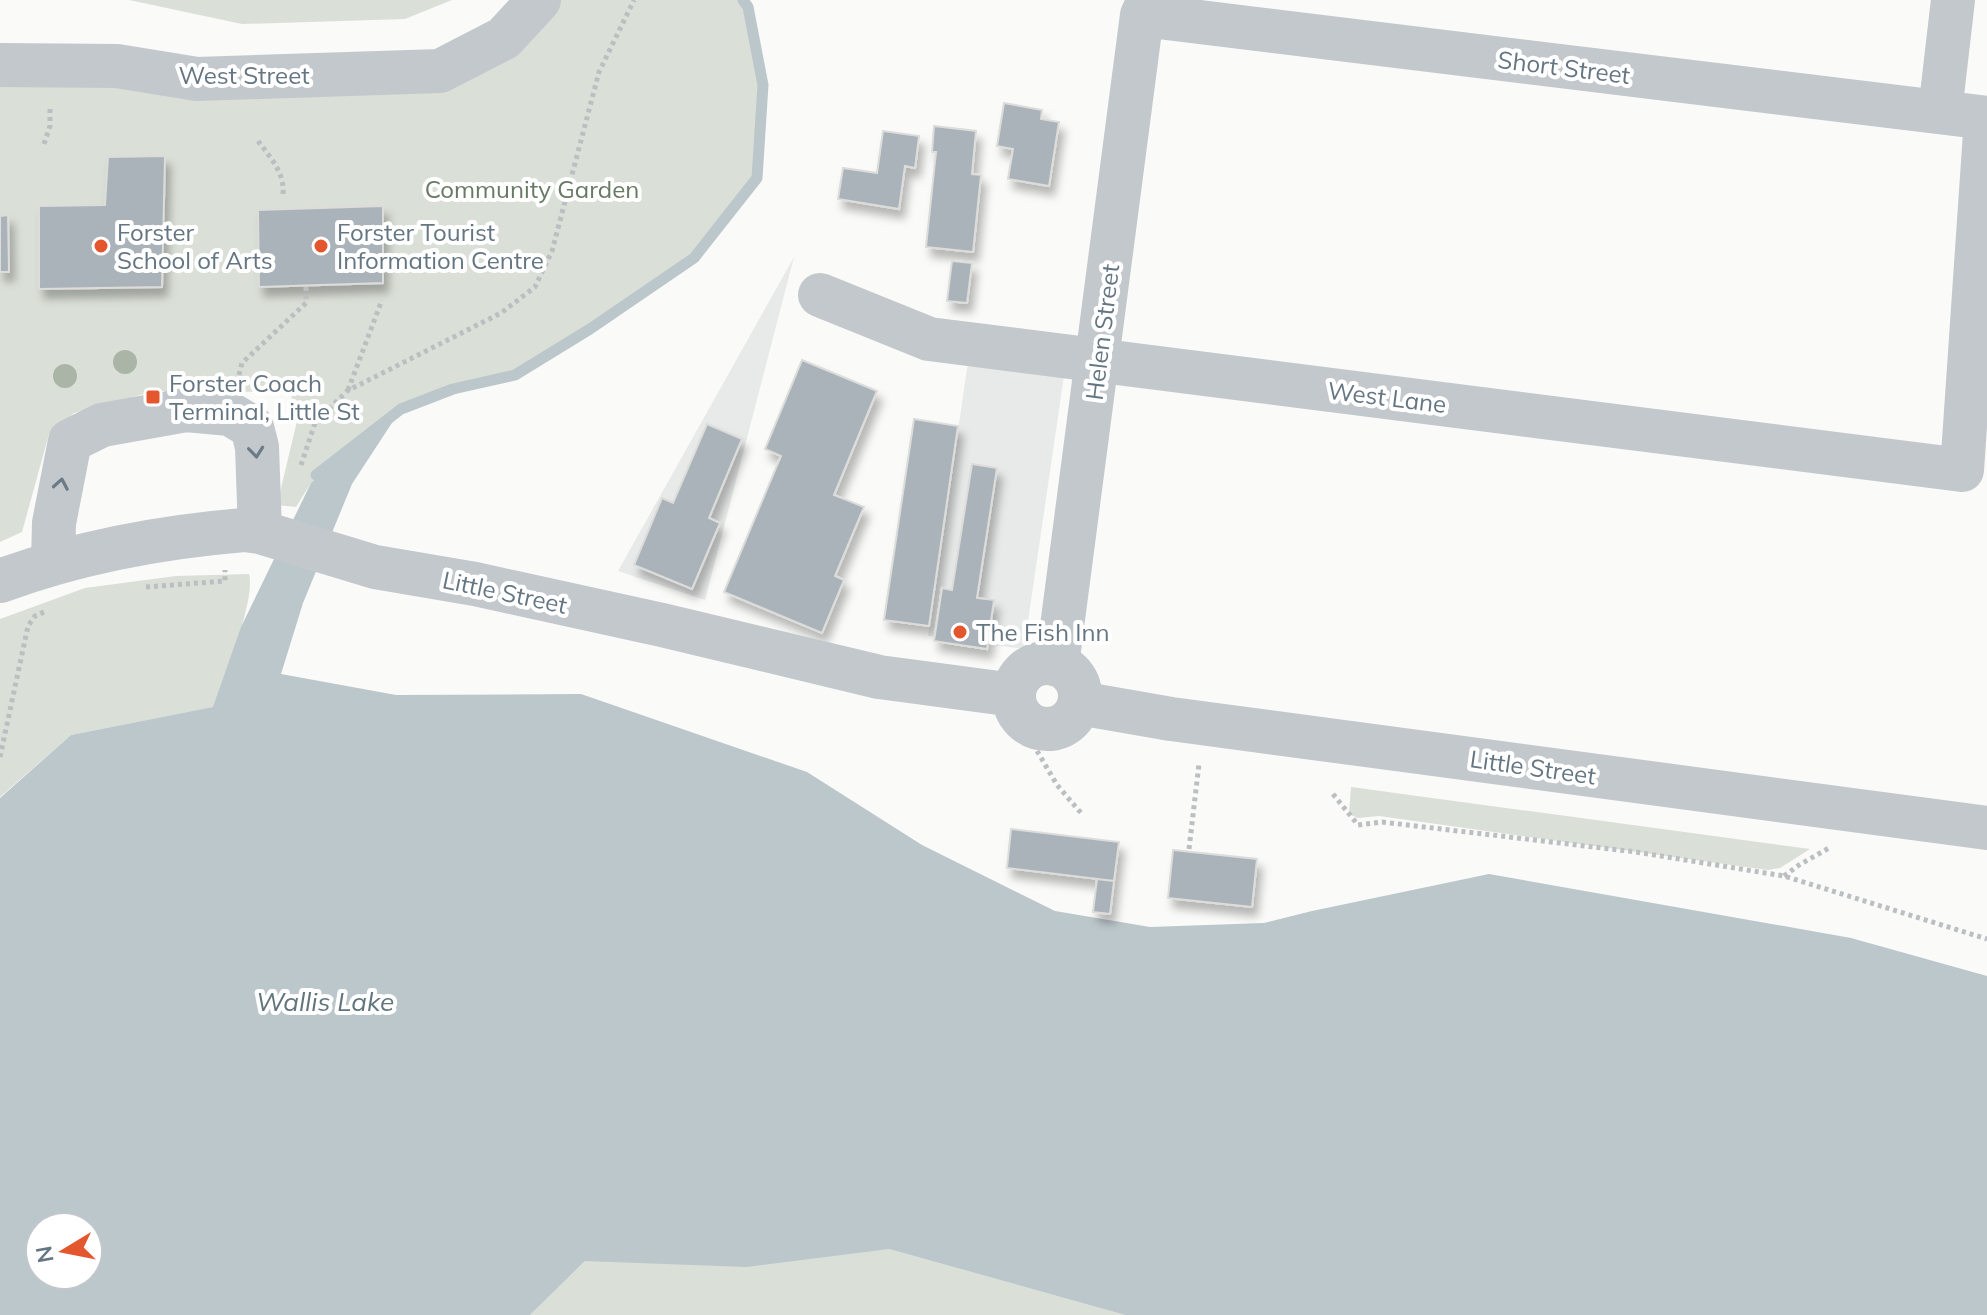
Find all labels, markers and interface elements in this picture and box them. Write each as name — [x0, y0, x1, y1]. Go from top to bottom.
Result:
street label: Short Street — [1496, 44, 1632, 90]
street label: West Street — [178, 60, 310, 90]
park label: Community Garden — [425, 174, 639, 204]
place label: Forster School of Arts — [117, 217, 273, 275]
place label: Forster Tourist Information Centre — [337, 217, 544, 275]
marker: Forster School of Arts — [92, 237, 110, 255]
marker: Forster Tourist Information Centre — [312, 237, 330, 255]
street label: Helen Street — [1079, 262, 1125, 402]
place label: Forster Coach Terminal, Little St — [169, 368, 360, 426]
street label: West Lane — [1326, 375, 1448, 419]
marker: Forster Coach Terminal, Little St — [144, 388, 162, 406]
one-way arrow — [248, 446, 265, 459]
one-way arrow — [51, 477, 68, 491]
street label: Little Street — [440, 564, 570, 620]
place label: The Fish Inn — [976, 617, 1110, 647]
marker: The Fish Inn — [951, 623, 969, 641]
street label: Little Street — [1468, 743, 1598, 791]
water label: Wallis Lake — [256, 985, 394, 1018]
north arrow — [24, 1211, 104, 1291]
text: N — [29, 1244, 60, 1265]

